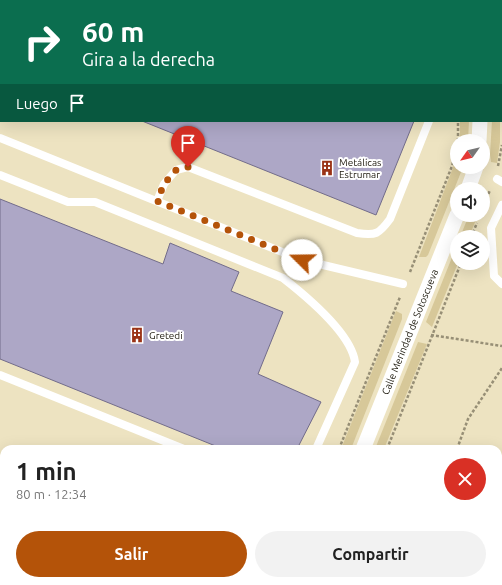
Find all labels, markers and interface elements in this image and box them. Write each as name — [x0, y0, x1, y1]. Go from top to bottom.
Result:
icon: right — [16, 16, 68, 68]
text: 60 m — [82, 16, 144, 47]
text: Gira a la derecha — [82, 49, 215, 69]
icon: arrive — [66, 92, 88, 114]
text: Luego — [16, 95, 58, 112]
pin — [171, 126, 205, 167]
icon: arrive — [177, 132, 199, 154]
north arrow — [450, 134, 490, 174]
map controls — [450, 134, 490, 270]
place label: Metálicas Estrumar — [339, 157, 381, 180]
building icon: Metálicas Estrumar — [318, 159, 336, 177]
button: sound — [450, 182, 490, 222]
button: layers — [450, 230, 490, 270]
position arrow — [281, 239, 323, 281]
street label: Calle Merindad de Sotoscueva — [380, 268, 440, 396]
building icon: Gretedi — [128, 326, 146, 344]
place label: Gretedi — [149, 330, 183, 341]
text: 1 min — [16, 458, 77, 485]
button: close — [444, 458, 486, 500]
text: 80 m · 12:34 — [16, 487, 87, 501]
button: Salir — [16, 531, 247, 577]
button: Compartir — [255, 531, 486, 577]

